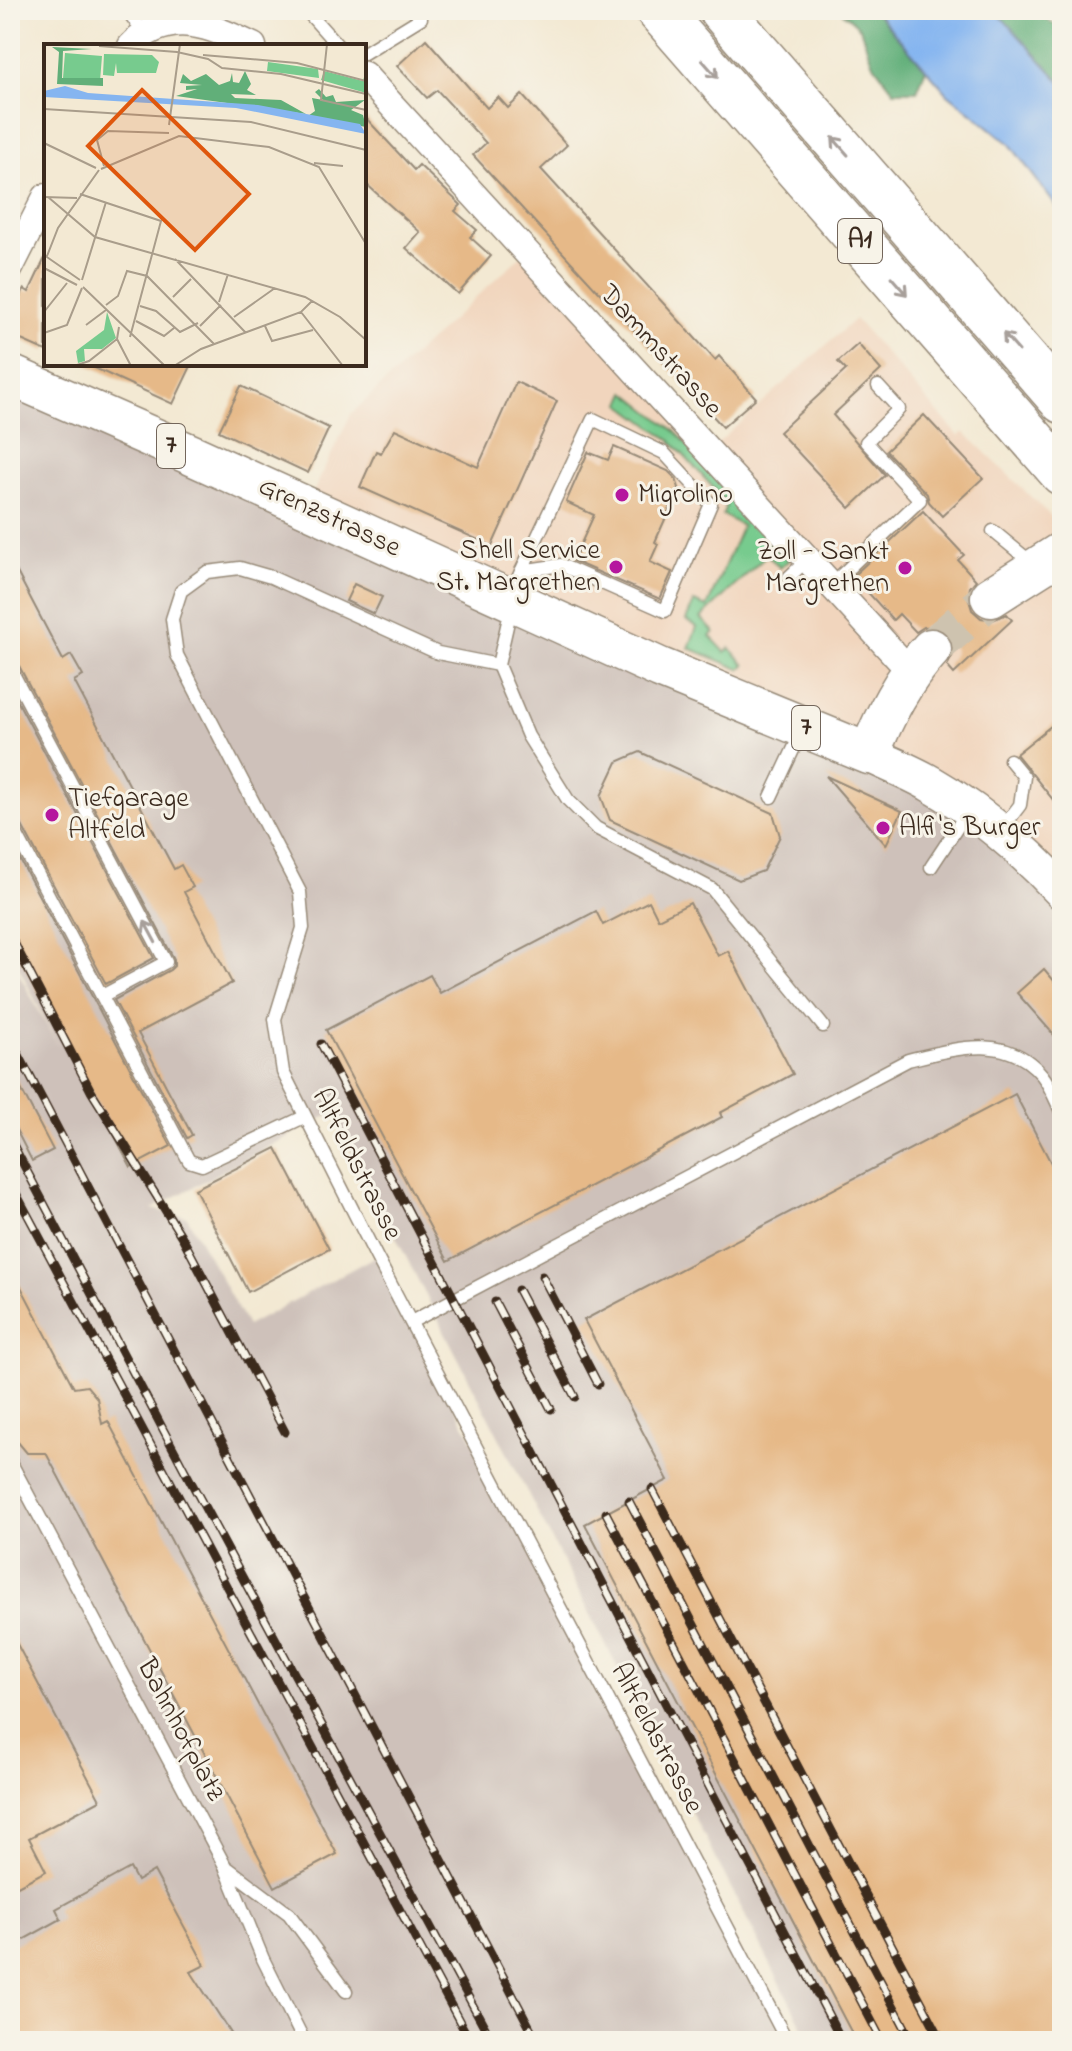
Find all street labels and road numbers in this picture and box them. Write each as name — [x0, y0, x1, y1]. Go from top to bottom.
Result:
road number: A1 — [838, 219, 882, 263]
street label: Dammstrasse — [588, 275, 732, 428]
road number: 7 — [157, 424, 185, 468]
street label: Grenzstrasse — [251, 467, 407, 569]
road number: 7 — [792, 706, 820, 750]
street label: Altfeldstrasse — [300, 1082, 412, 1249]
street label: Bahnhofplatz — [125, 1650, 235, 1809]
street label: Altfeldstrasse — [599, 1656, 713, 1822]

